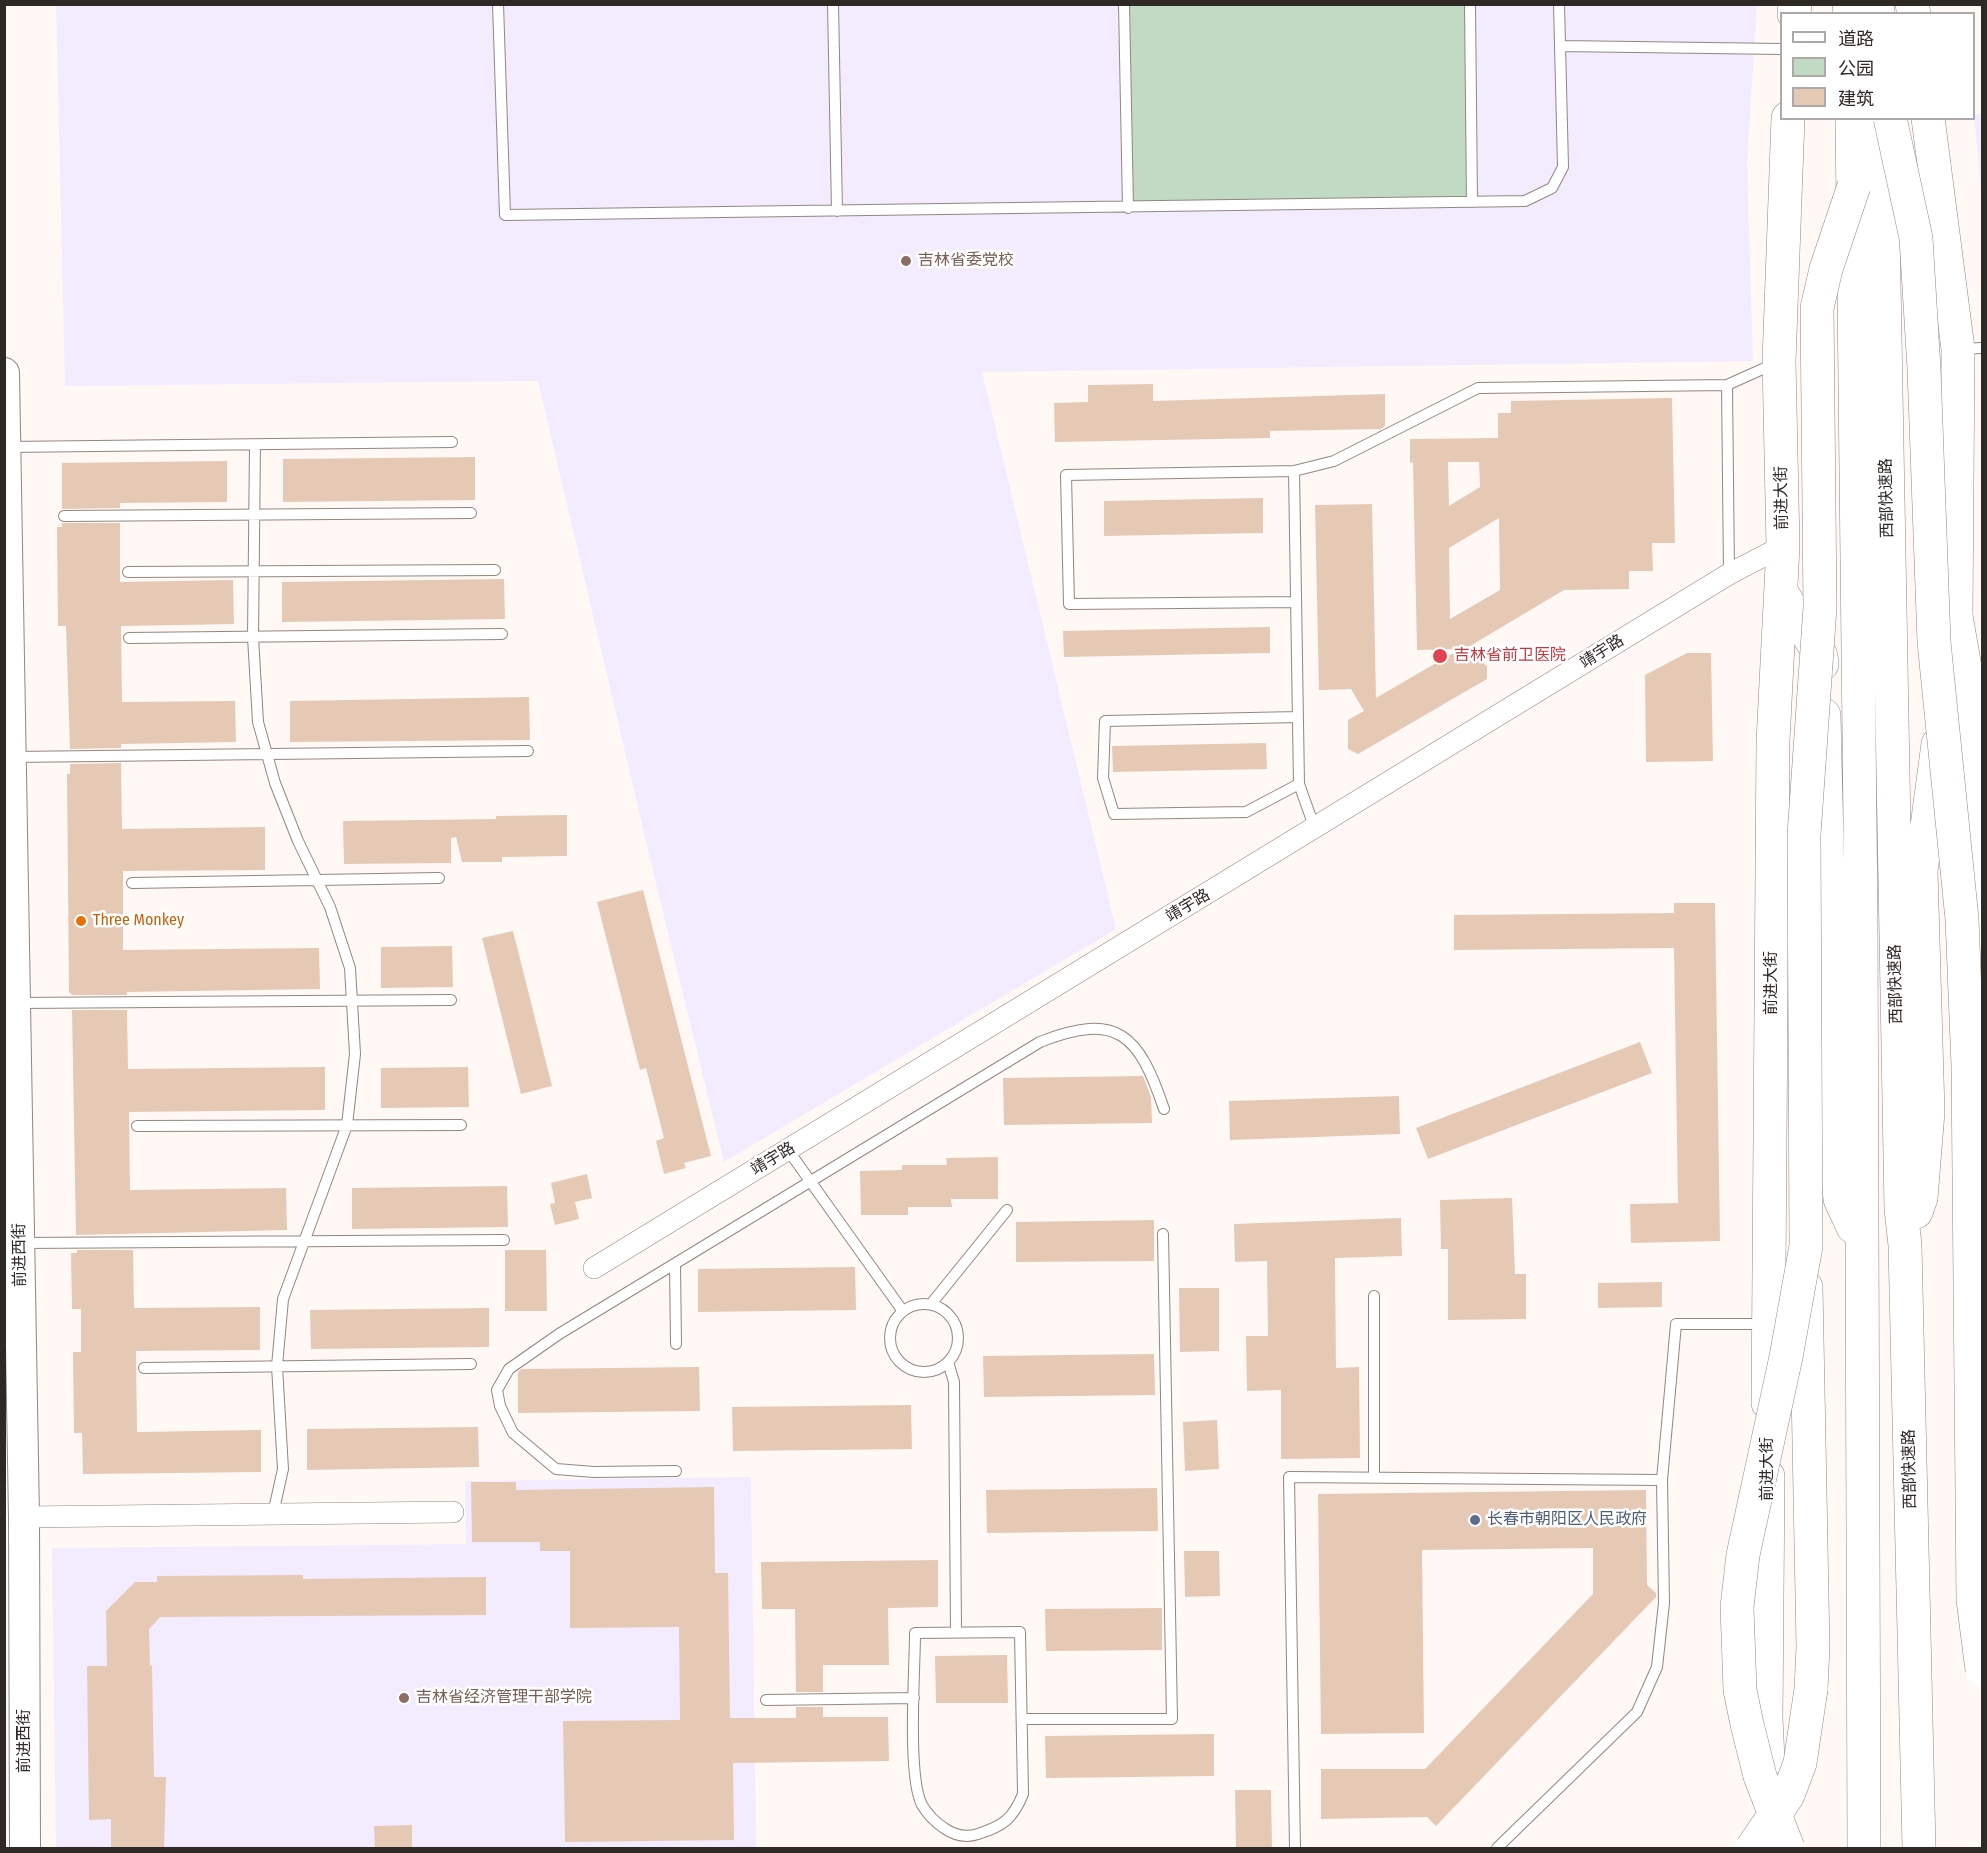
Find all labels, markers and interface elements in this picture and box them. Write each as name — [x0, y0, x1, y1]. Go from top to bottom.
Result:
legend — [1780, 12, 1975, 120]
text: 道路 — [1838, 28, 1874, 50]
text: 公园 — [1838, 58, 1874, 80]
text: 建筑 — [1838, 88, 1874, 110]
place label: 吉林省委党校 — [918, 251, 1014, 271]
marker: 吉林省委党校 — [899, 254, 913, 268]
street label: 西部快速路 — [1877, 458, 1897, 538]
street label: 前进大街 — [1772, 466, 1792, 530]
street label: 靖宇路 — [1577, 631, 1627, 673]
place label: 吉林省前卫医院 — [1454, 646, 1566, 666]
marker: 吉林省前卫医院 — [1431, 647, 1449, 665]
street label: 靖宇路 — [1162, 885, 1214, 927]
place label: Three Monkey — [93, 911, 184, 931]
marker: Three Monkey — [74, 914, 88, 928]
street label: 西部快速路 — [1886, 944, 1906, 1024]
street label: 前进大街 — [1762, 951, 1782, 1015]
street label: 靖宇路 — [747, 1138, 799, 1180]
street label: 前进西街 — [10, 1223, 30, 1287]
street label: 西部快速路 — [1900, 1429, 1920, 1509]
street label: 前进大街 — [1758, 1437, 1778, 1501]
place label: 长春市朝阳区人民政府 — [1487, 1510, 1647, 1530]
marker: 长春市朝阳区人民政府 — [1468, 1513, 1482, 1527]
place label: 吉林省经济管理干部学院 — [416, 1688, 592, 1708]
marker: 吉林省经济管理干部学院 — [397, 1691, 411, 1705]
street label: 前进西街 — [15, 1709, 35, 1773]

